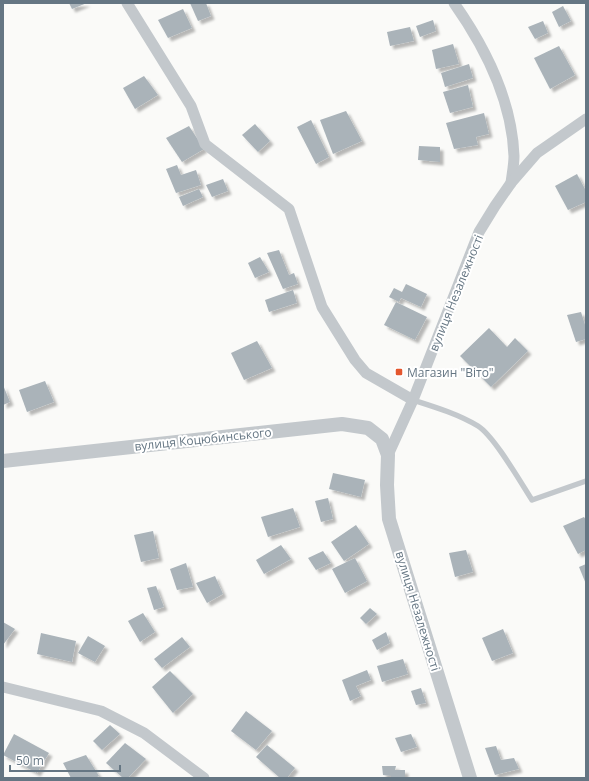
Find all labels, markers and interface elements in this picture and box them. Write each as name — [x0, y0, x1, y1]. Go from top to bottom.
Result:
street label: вулиця Незалежності — [425, 232, 487, 354]
place label: Магазин "Віто" — [407, 364, 494, 381]
marker: Магазин "Віто" — [394, 367, 404, 377]
street label: вулиця Коцюбинського — [134, 423, 272, 455]
street label: вулиця Незалежності — [392, 549, 444, 673]
scale bar — [10, 747, 120, 773]
text: 50 m — [16, 752, 44, 769]

